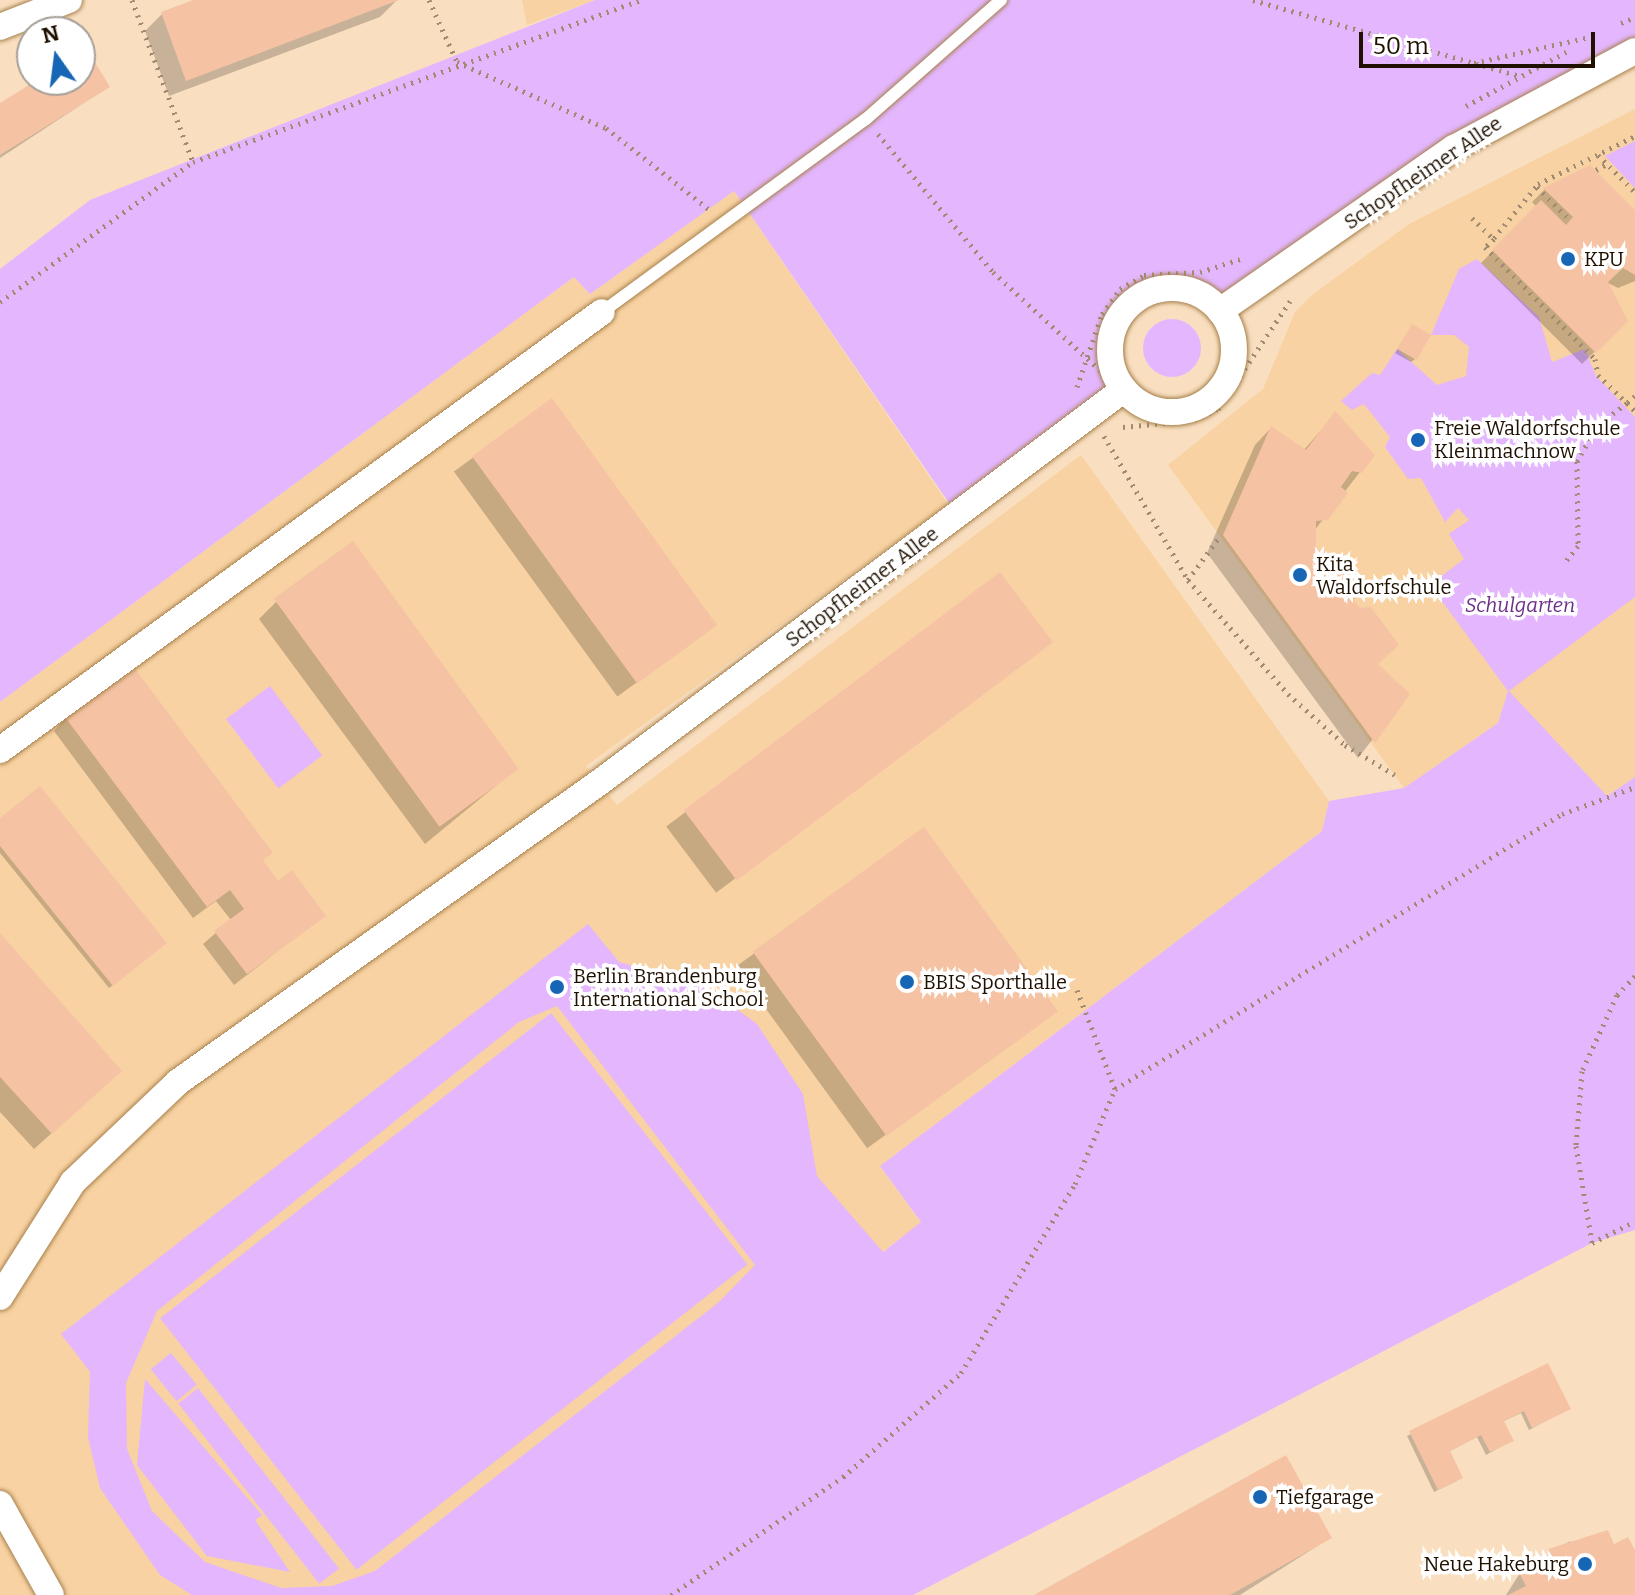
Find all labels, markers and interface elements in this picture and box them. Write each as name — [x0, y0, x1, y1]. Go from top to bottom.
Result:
north arrow — [16, 16, 96, 96]
scale bar — [1363, 16, 1599, 66]
text: N — [39, 19, 62, 49]
text: 50 m — [1373, 32, 1429, 60]
street label: Schopfheimer Allee — [1340, 111, 1506, 235]
place label: KPU — [1584, 247, 1624, 271]
marker: KPU — [1559, 250, 1577, 268]
place label: Freie Waldorfschule Kleinmachnow — [1434, 416, 1621, 463]
marker: Freie Waldorfschule Kleinmachnow — [1409, 431, 1427, 449]
street label: Schopfheimer Allee — [781, 522, 943, 652]
place label: Kita Waldorfschule — [1316, 552, 1451, 599]
marker: Kita Waldorfschule — [1291, 566, 1309, 584]
park label: Schulgarten — [1465, 593, 1575, 617]
place label: Berlin Brandenburg International School — [573, 964, 764, 1011]
place label: BBIS Sporthalle — [923, 970, 1067, 994]
marker: BBIS Sporthalle — [898, 973, 916, 991]
marker: Berlin Brandenburg International School — [548, 978, 566, 996]
place label: Tiefgarage — [1276, 1485, 1374, 1509]
marker: Tiefgarage — [1251, 1488, 1269, 1506]
place label: Neue Hakeburg — [1424, 1552, 1569, 1576]
marker: Neue Hakeburg — [1576, 1555, 1594, 1573]

